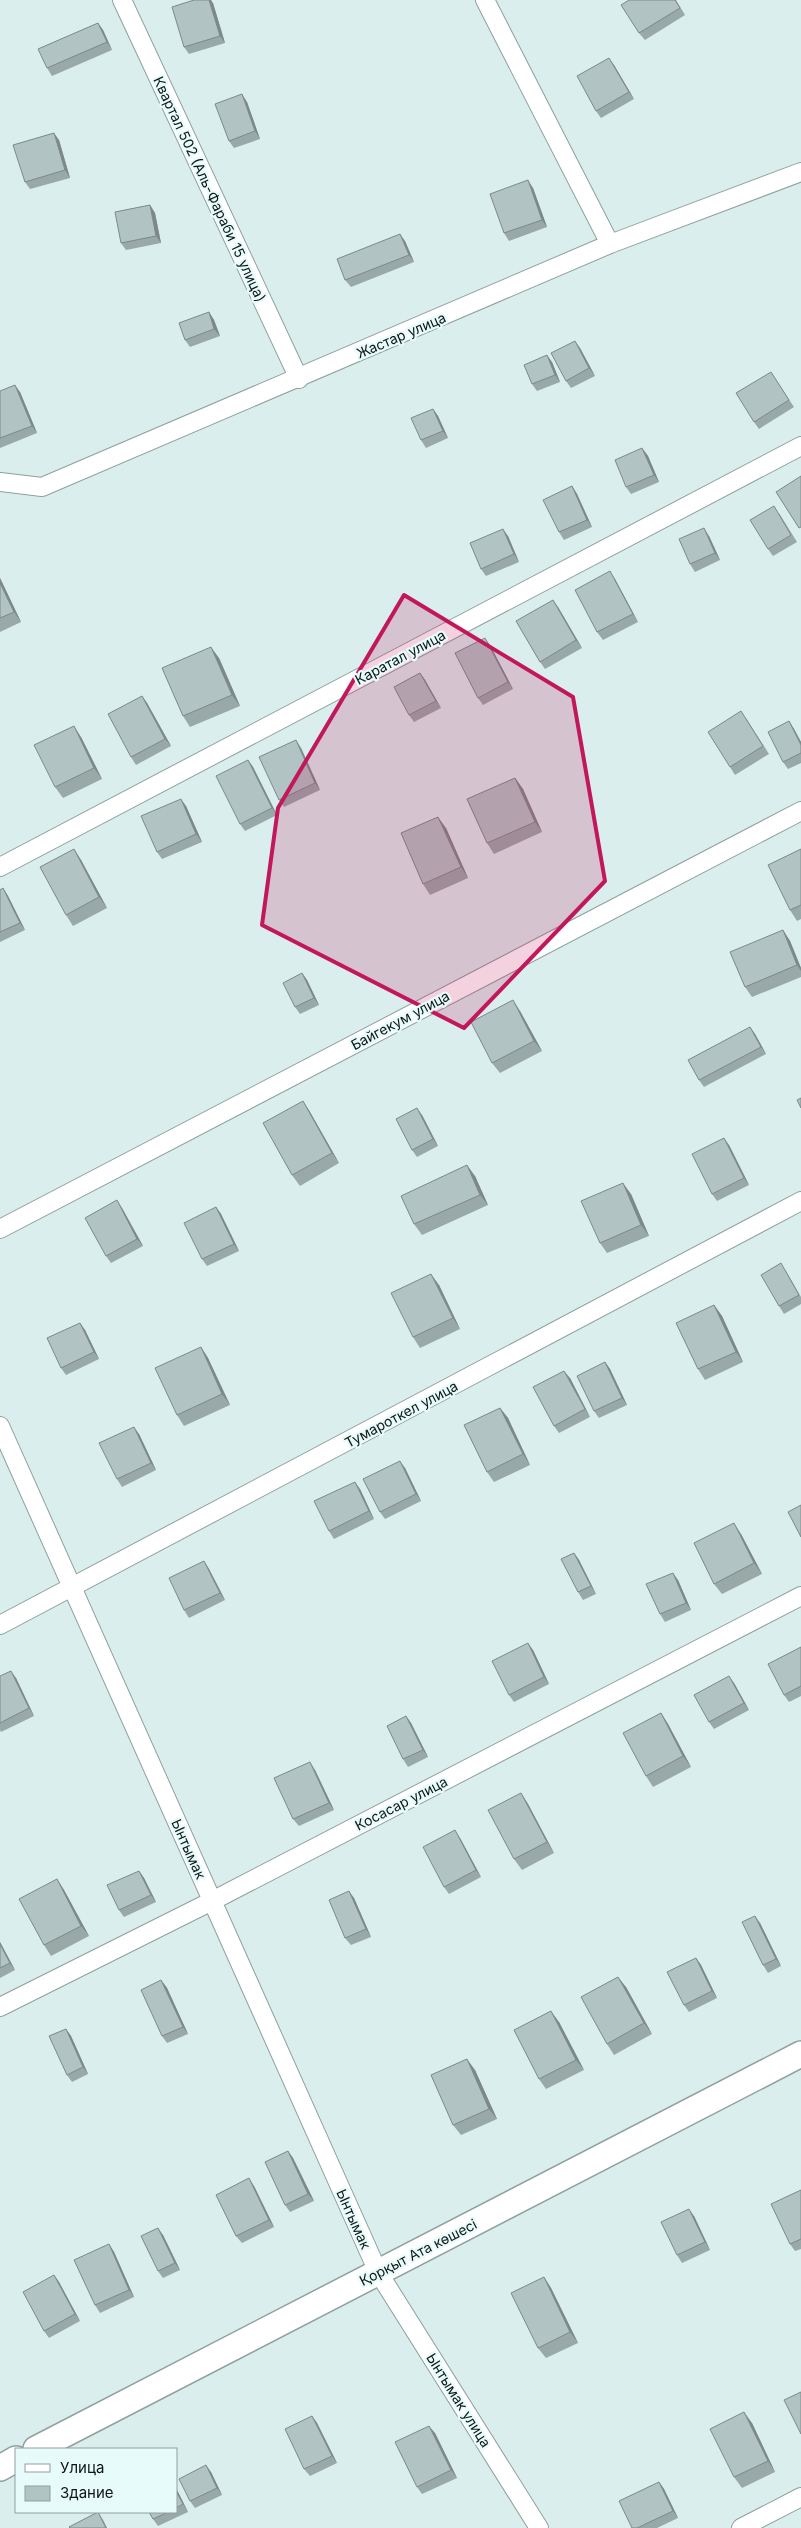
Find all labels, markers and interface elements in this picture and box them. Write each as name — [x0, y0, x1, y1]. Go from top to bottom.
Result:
street label: Квартал 502 (Аль-Фараби 15 улица) — [150, 74, 270, 304]
street label: Жастар улица — [354, 309, 448, 361]
street label: Каратал улица — [352, 626, 448, 688]
street label: Байгекум улица — [348, 987, 452, 1053]
street label: Тумароткел улица — [342, 1377, 460, 1451]
street label: Косасар улица — [352, 1772, 450, 1834]
street label: Ынтымак — [168, 1816, 210, 1882]
street label: Ынтымак — [333, 2186, 375, 2252]
street label: Қорқыт Ата көшесі — [357, 2215, 479, 2289]
street label: Ынтымак улица — [423, 2350, 495, 2450]
legend — [15, 2448, 178, 2513]
text: Улица — [60, 2458, 104, 2477]
text: Здание — [60, 2483, 114, 2502]

